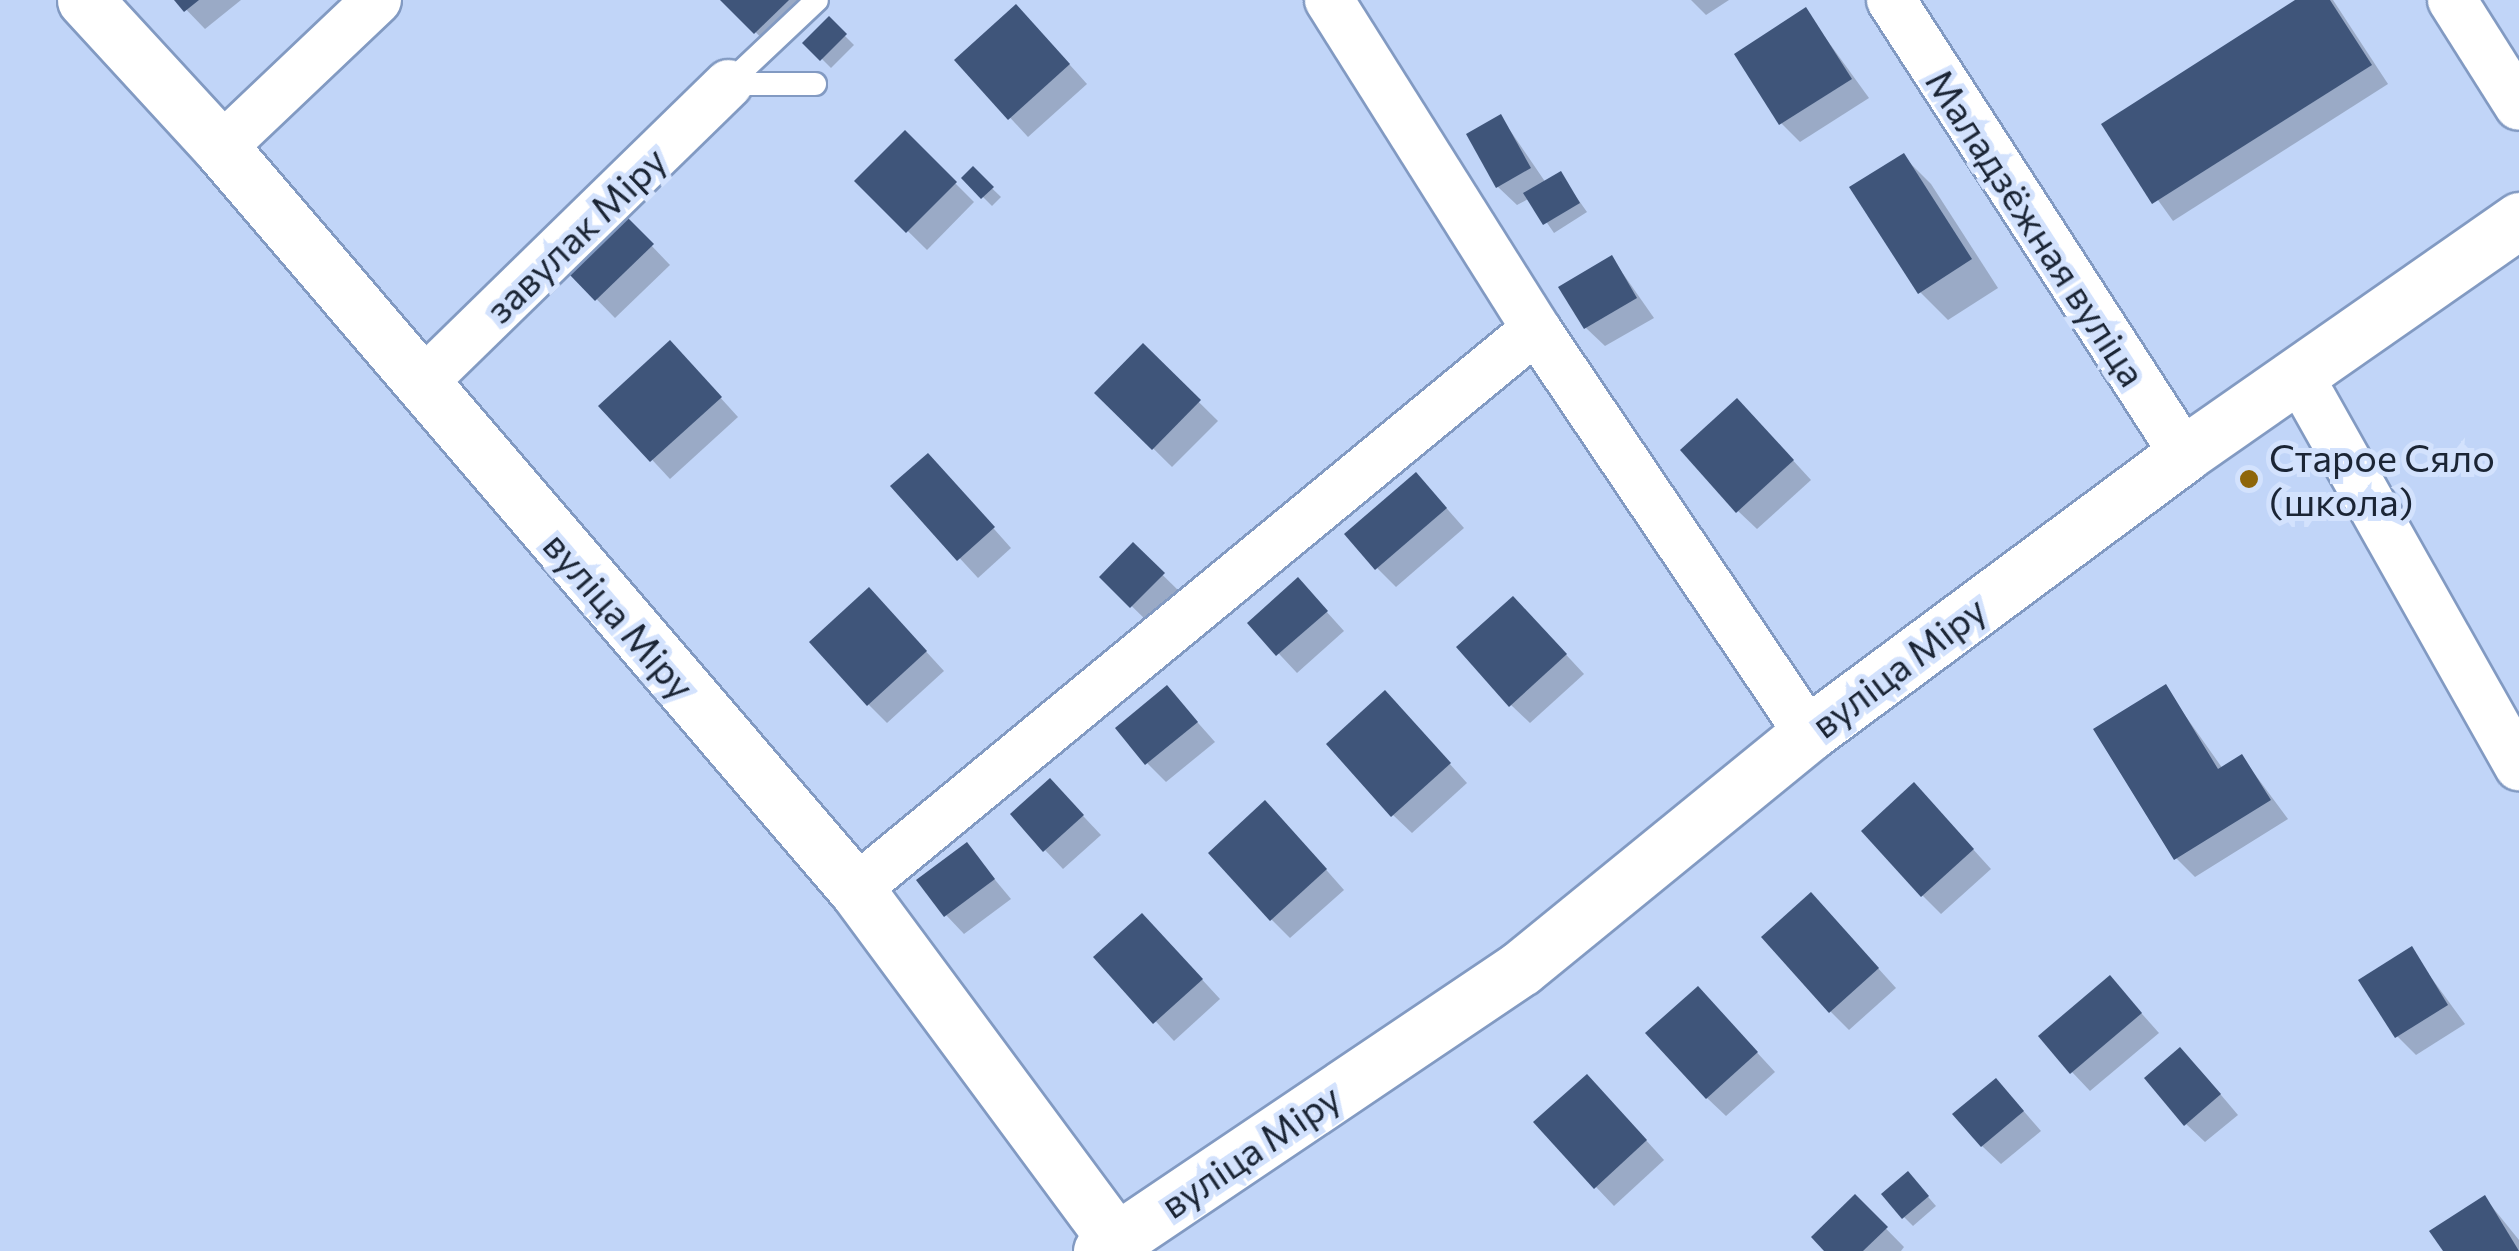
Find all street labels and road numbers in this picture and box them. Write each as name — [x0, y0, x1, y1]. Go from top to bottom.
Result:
street label: Маладзёжная вуліца — [1917, 60, 2157, 394]
street label: завулак Міру — [475, 137, 675, 331]
street label: вуліца Міру — [535, 522, 705, 708]
street label: вуліца Міру — [1802, 586, 1994, 746]
street label: вуліца Міру — [1152, 1073, 1348, 1227]

